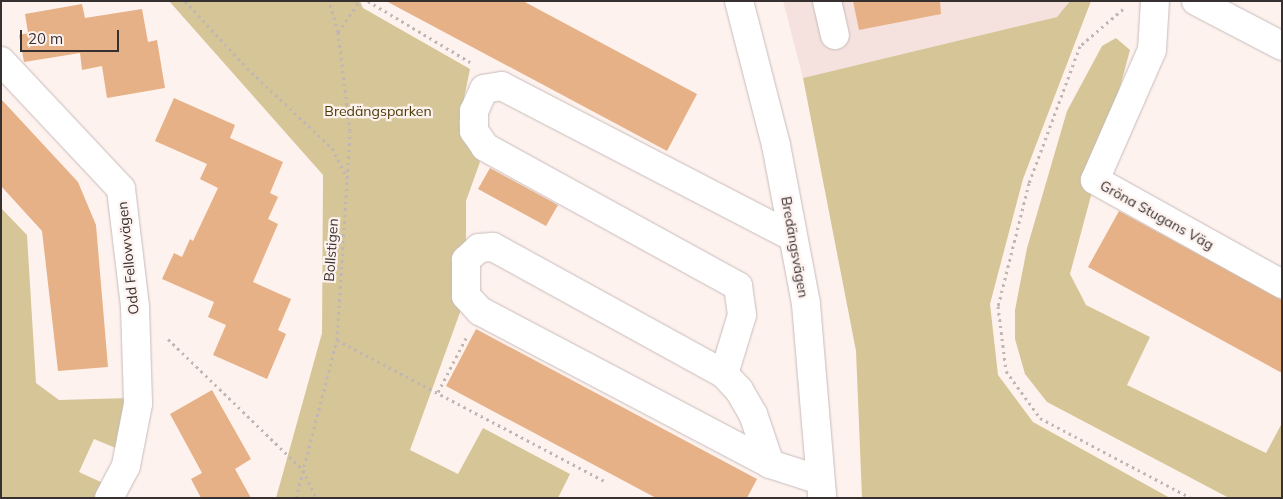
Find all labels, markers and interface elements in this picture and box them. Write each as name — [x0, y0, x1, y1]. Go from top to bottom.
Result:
scale bar — [22, 20, 121, 52]
text: 20 m — [28, 29, 63, 48]
park label: Bredängsparken — [324, 103, 432, 119]
street label: Gröna Stugans Väg — [1097, 177, 1217, 253]
street label: Bredängsvägen — [778, 195, 812, 299]
street label: Odd Fellowvägen — [114, 201, 142, 315]
street label: Bollstigen — [320, 218, 342, 282]

